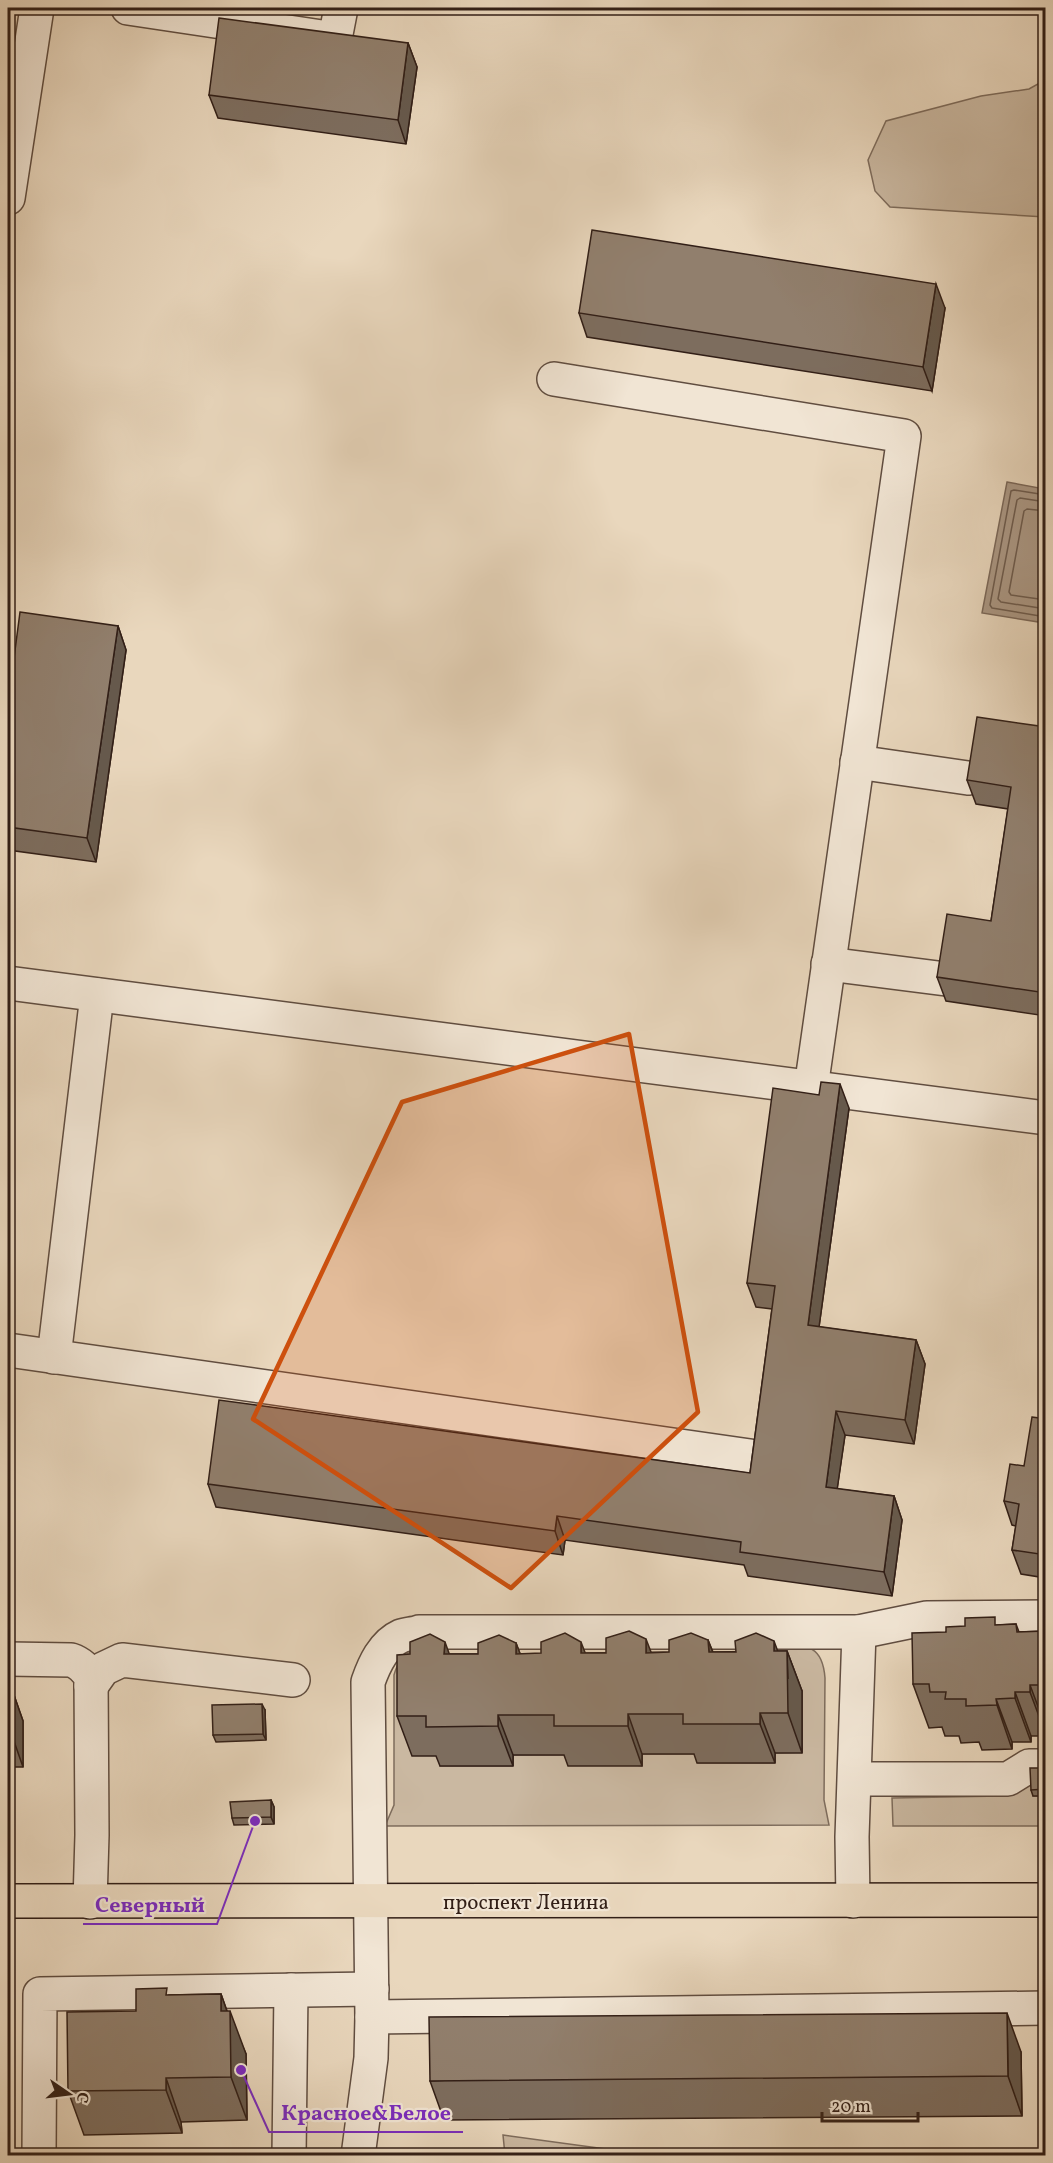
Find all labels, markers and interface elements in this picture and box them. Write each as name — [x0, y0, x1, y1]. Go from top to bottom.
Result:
callout: Северный — [83, 1884, 217, 1924]
street label: проспект Ленина — [443, 1889, 609, 1918]
text: Северный — [95, 1891, 205, 1922]
north arrow — [39, 2064, 99, 2124]
scale bar — [822, 2085, 918, 2123]
text: С — [70, 2089, 94, 2105]
callout: Красное&Белое — [269, 2092, 463, 2132]
text: 20 m — [831, 2095, 871, 2120]
text: Красное&Белое — [281, 2099, 451, 2130]

